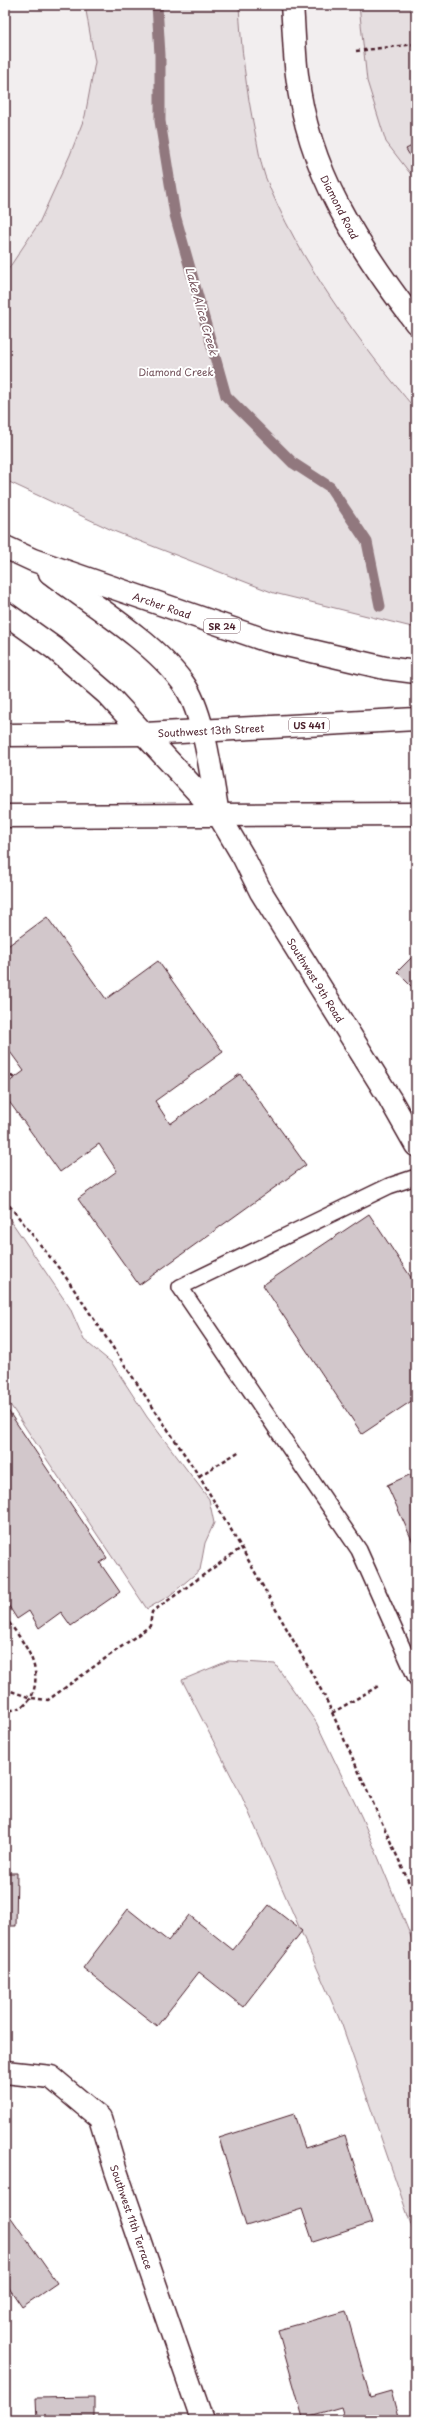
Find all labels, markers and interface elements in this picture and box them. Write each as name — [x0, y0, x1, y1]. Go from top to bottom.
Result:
street label: Diamond Road — [317, 172, 363, 242]
water label: Lake Alice Creek — [181, 265, 223, 358]
park label: Diamond Creek — [138, 364, 214, 379]
street label: Archer Road — [131, 588, 193, 622]
road number: SR 24 — [204, 619, 240, 633]
road number: US 441 — [289, 718, 329, 732]
street label: Southwest 13th Street — [157, 720, 265, 740]
street label: Southwest 9th Road — [284, 935, 348, 1025]
street label: Southwest 11th Terrace — [107, 2163, 157, 2271]

